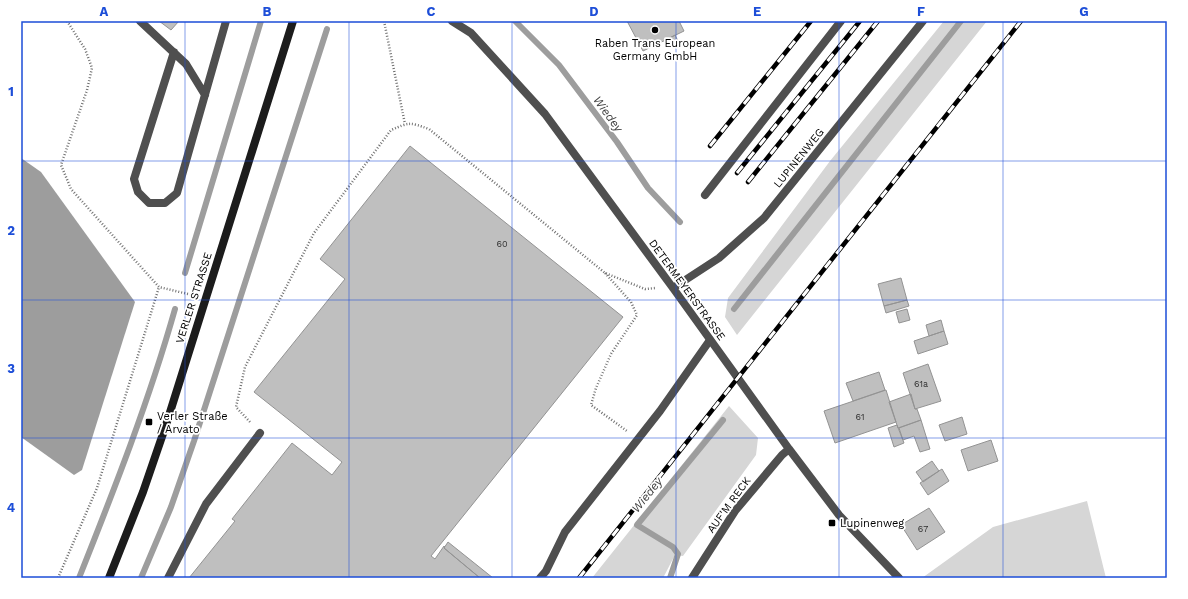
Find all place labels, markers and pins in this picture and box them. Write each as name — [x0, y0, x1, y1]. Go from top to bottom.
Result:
marker: Raben Trans European Germany GmbH — [650, 25, 660, 35]
place label: Raben Trans European Germany GmbH — [595, 37, 715, 63]
place label: Verler Straße / Arvato — [157, 410, 228, 436]
marker: Verler Straße / Arvato — [144, 417, 154, 427]
place label: Lupinenweg — [840, 517, 904, 530]
marker: Lupinenweg — [827, 518, 837, 528]

